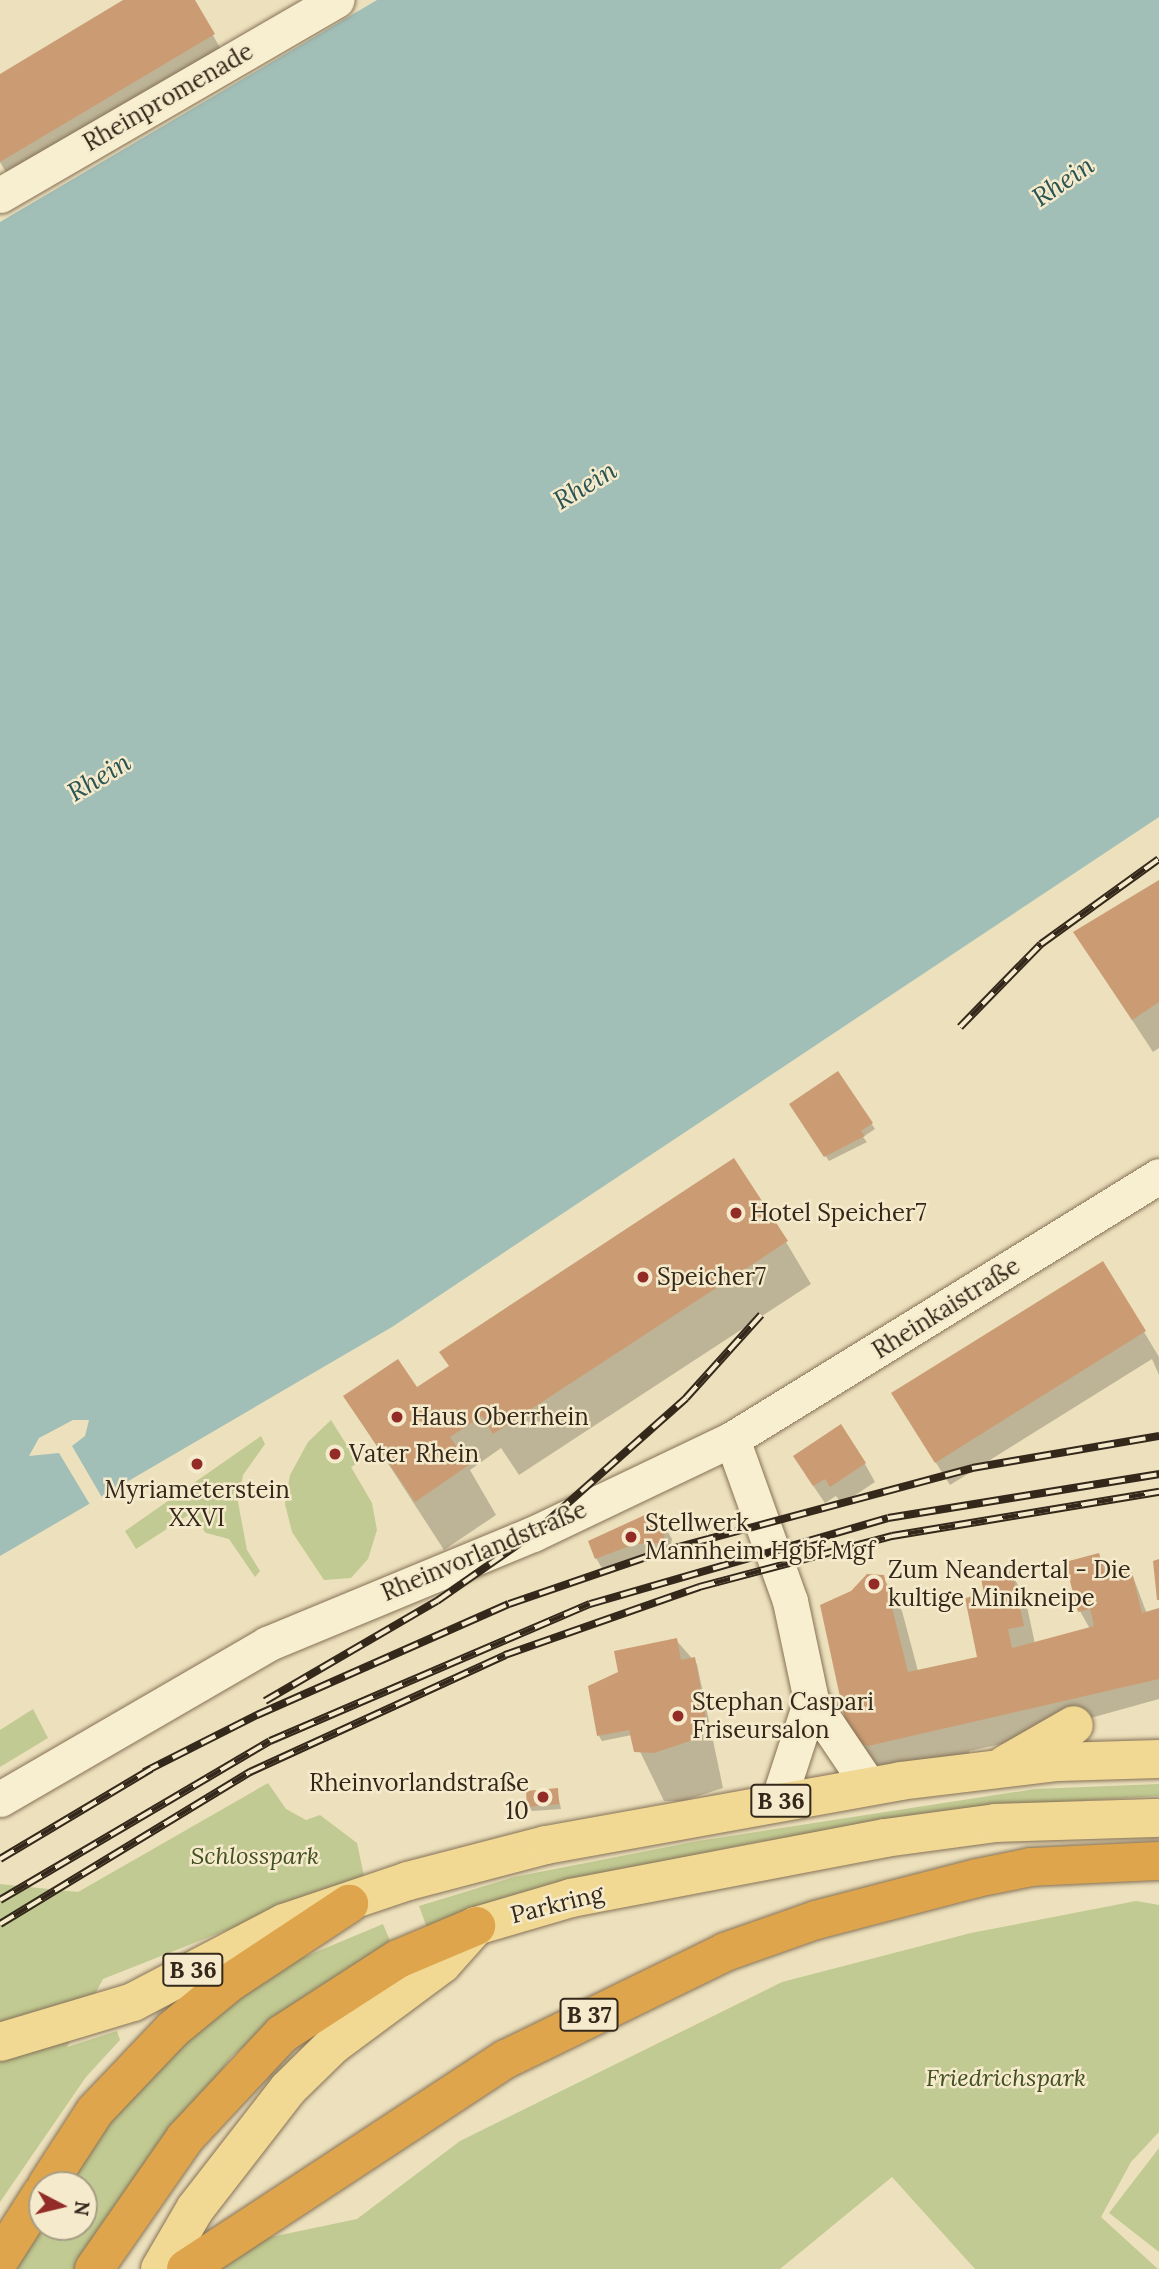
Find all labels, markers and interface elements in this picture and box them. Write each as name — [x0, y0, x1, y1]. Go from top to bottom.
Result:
street label: Rheinpromenade — [78, 37, 258, 157]
water label: Rhein — [1026, 149, 1100, 213]
water label: Rhein — [548, 454, 622, 516]
water label: Rhein — [62, 746, 136, 808]
place label: Hotel Speicher7 — [750, 1199, 927, 1227]
marker: Hotel Speicher7 — [728, 1205, 744, 1221]
street label: Rheinkaistraße — [867, 1251, 1025, 1365]
place label: Speicher7 — [657, 1263, 766, 1291]
marker: Speicher7 — [635, 1269, 651, 1285]
place label: Haus Oberrhein — [411, 1403, 589, 1431]
marker: Haus Oberrhein — [389, 1409, 405, 1425]
place label: Vater Rhein — [349, 1440, 479, 1468]
marker: Vater Rhein — [327, 1446, 343, 1462]
marker: Myriameterstein XXVI — [189, 1456, 205, 1472]
place label: Myriameterstein XXVI — [104, 1476, 290, 1532]
street label: Rheinvorlandstraße — [377, 1495, 591, 1607]
place label: Stellwerk Mannheim Hgbf Mgf — [645, 1509, 875, 1565]
marker: Stellwerk Mannheim Hgbf Mgf — [623, 1529, 639, 1545]
place label: Zum Neandertal - Die kultige Minikneipe — [888, 1556, 1131, 1612]
marker: Zum Neandertal - Die kultige Minikneipe — [866, 1576, 882, 1592]
place label: Stephan Caspari Friseursalon — [692, 1688, 874, 1744]
marker: Stephan Caspari Friseursalon — [670, 1708, 686, 1724]
place label: Rheinvorlandstraße 10 — [309, 1769, 529, 1825]
road number: B 36 — [750, 1782, 812, 1820]
marker: Rheinvorlandstraße 10 — [535, 1789, 551, 1805]
park label: Schlosspark — [191, 1842, 319, 1870]
street label: Parkring — [507, 1879, 607, 1929]
road number: B 36 — [162, 1951, 224, 1990]
road number: B 37 — [559, 1996, 619, 2034]
park label: Friedrichspark — [926, 2064, 1086, 2092]
north arrow — [28, 2171, 98, 2241]
text: N — [69, 2200, 95, 2217]

